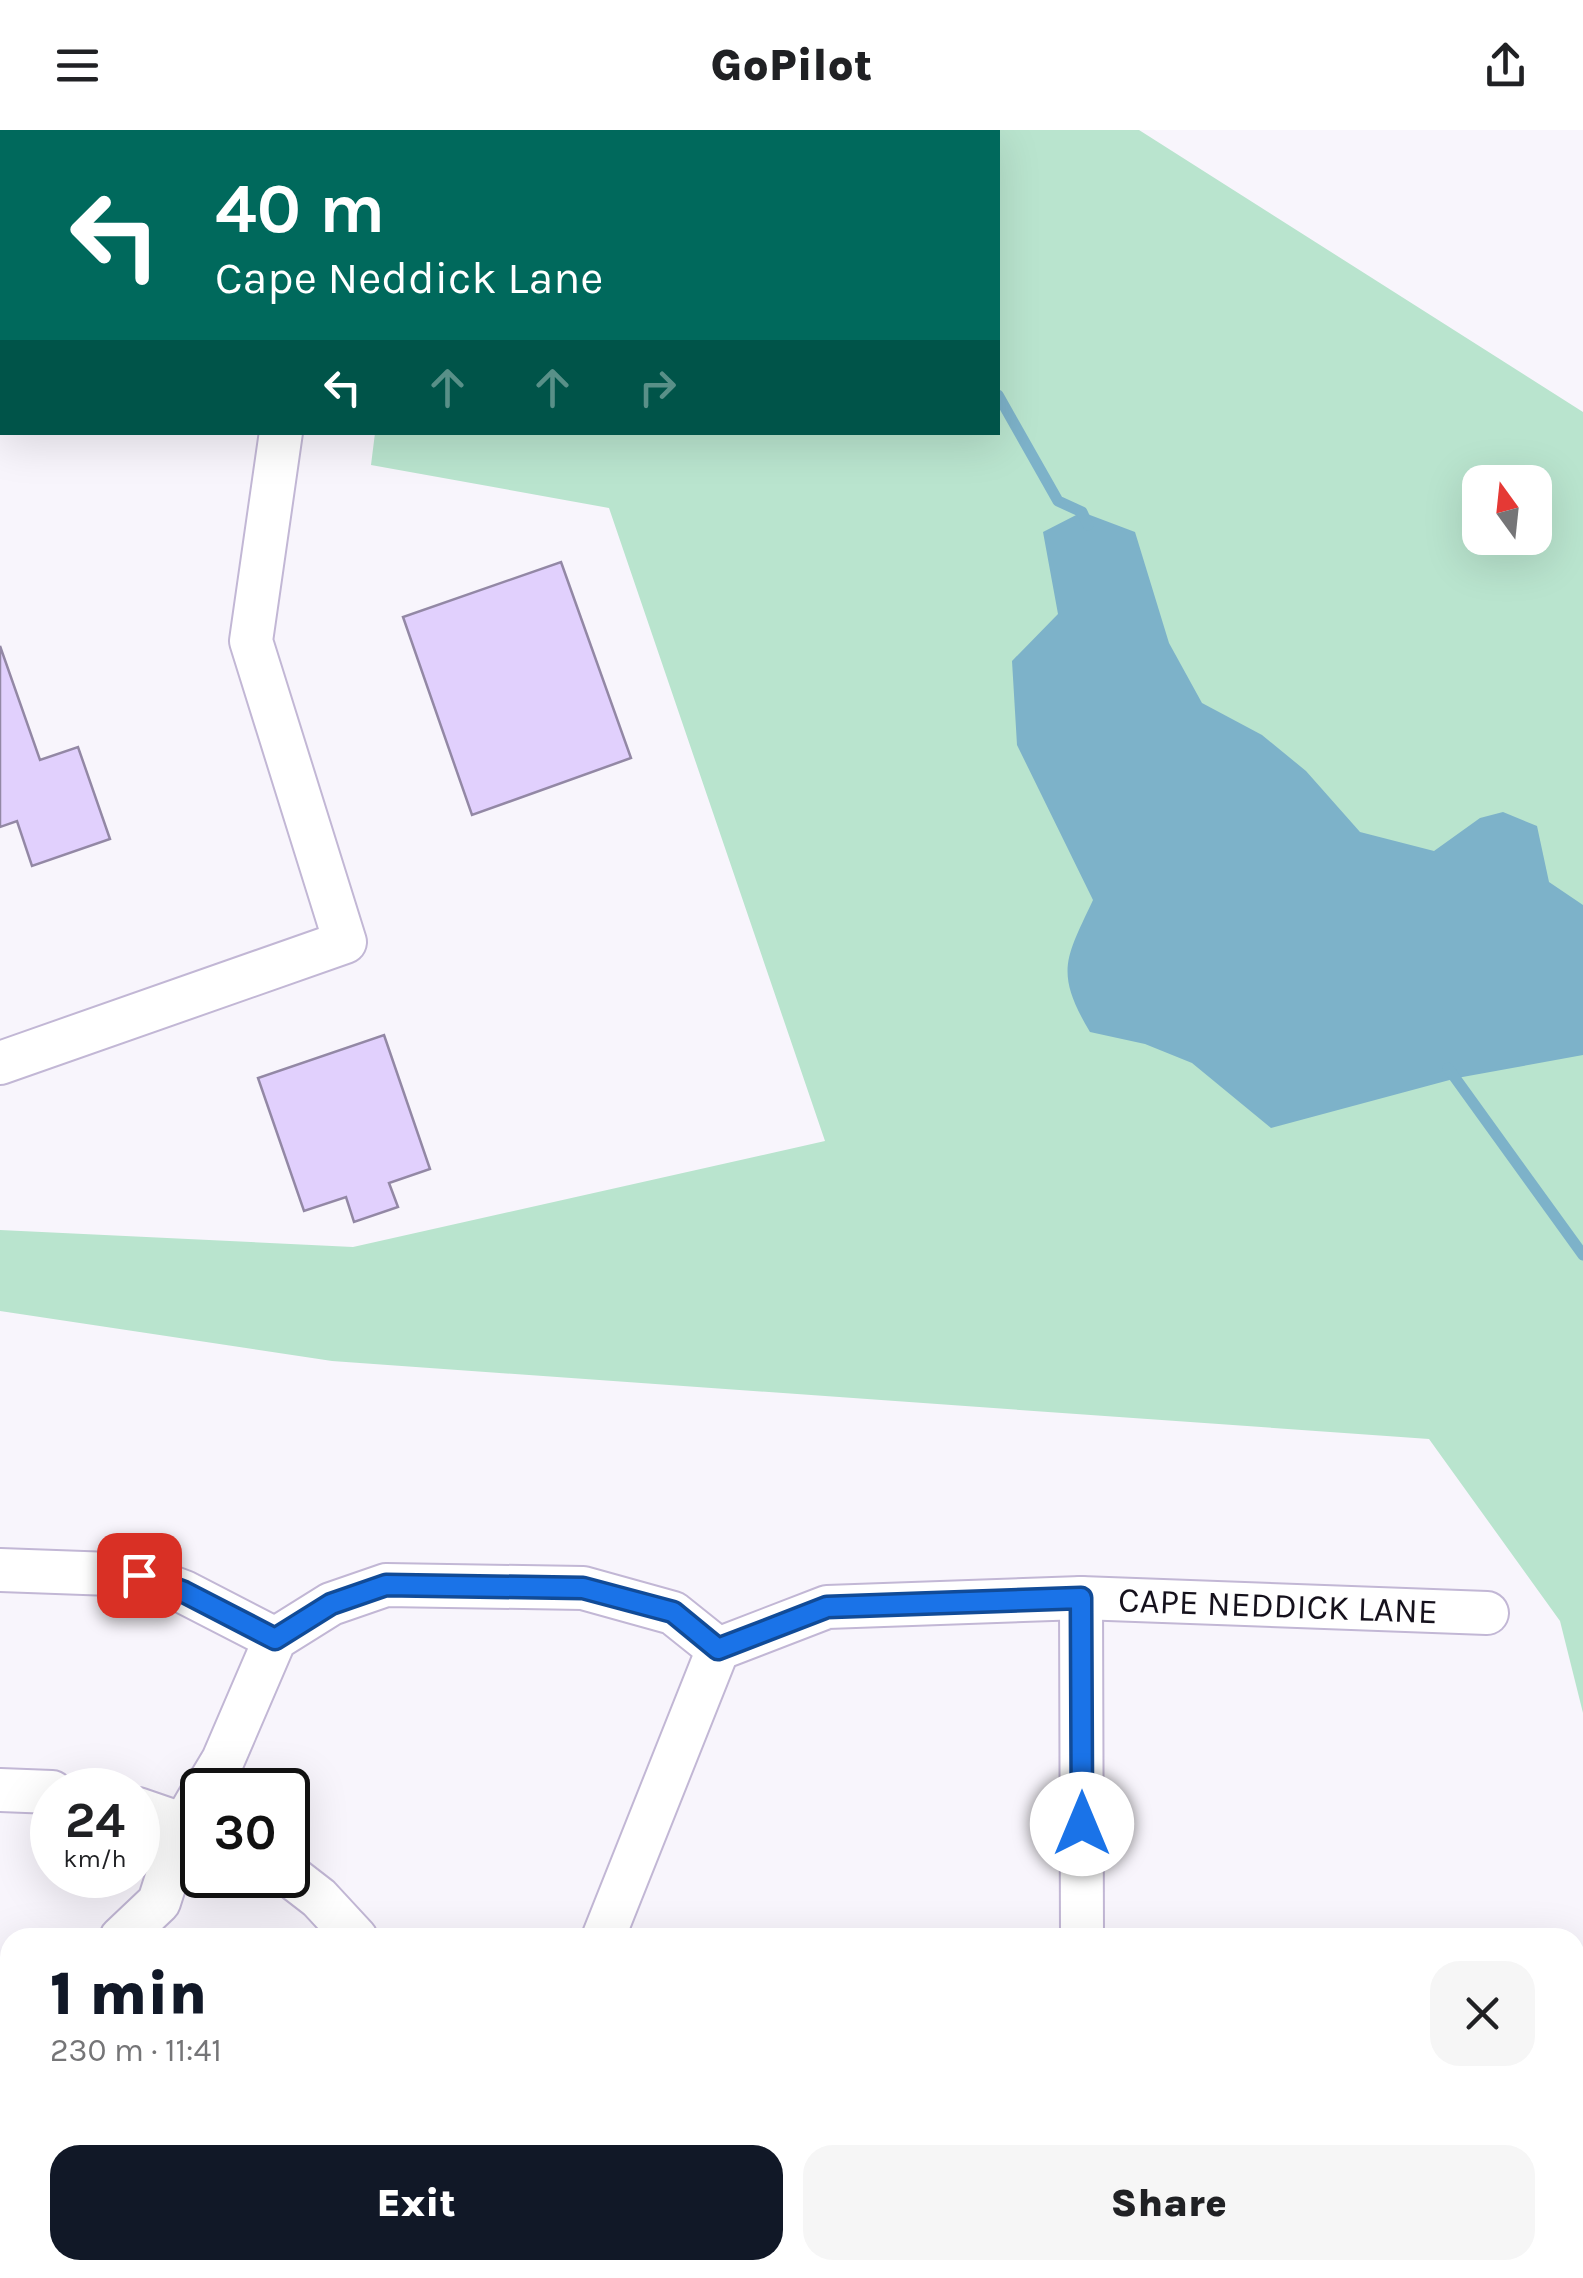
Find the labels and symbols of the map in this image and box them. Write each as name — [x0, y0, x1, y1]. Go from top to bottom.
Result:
north arrow — [1462, 465, 1552, 555]
pin — [97, 1533, 182, 1618]
street label: CAPE NEDDICK LANE — [1117, 1579, 1438, 1632]
speed limit sign: 30 — [180, 1768, 310, 1898]
position arrow — [1030, 1772, 1134, 1876]

